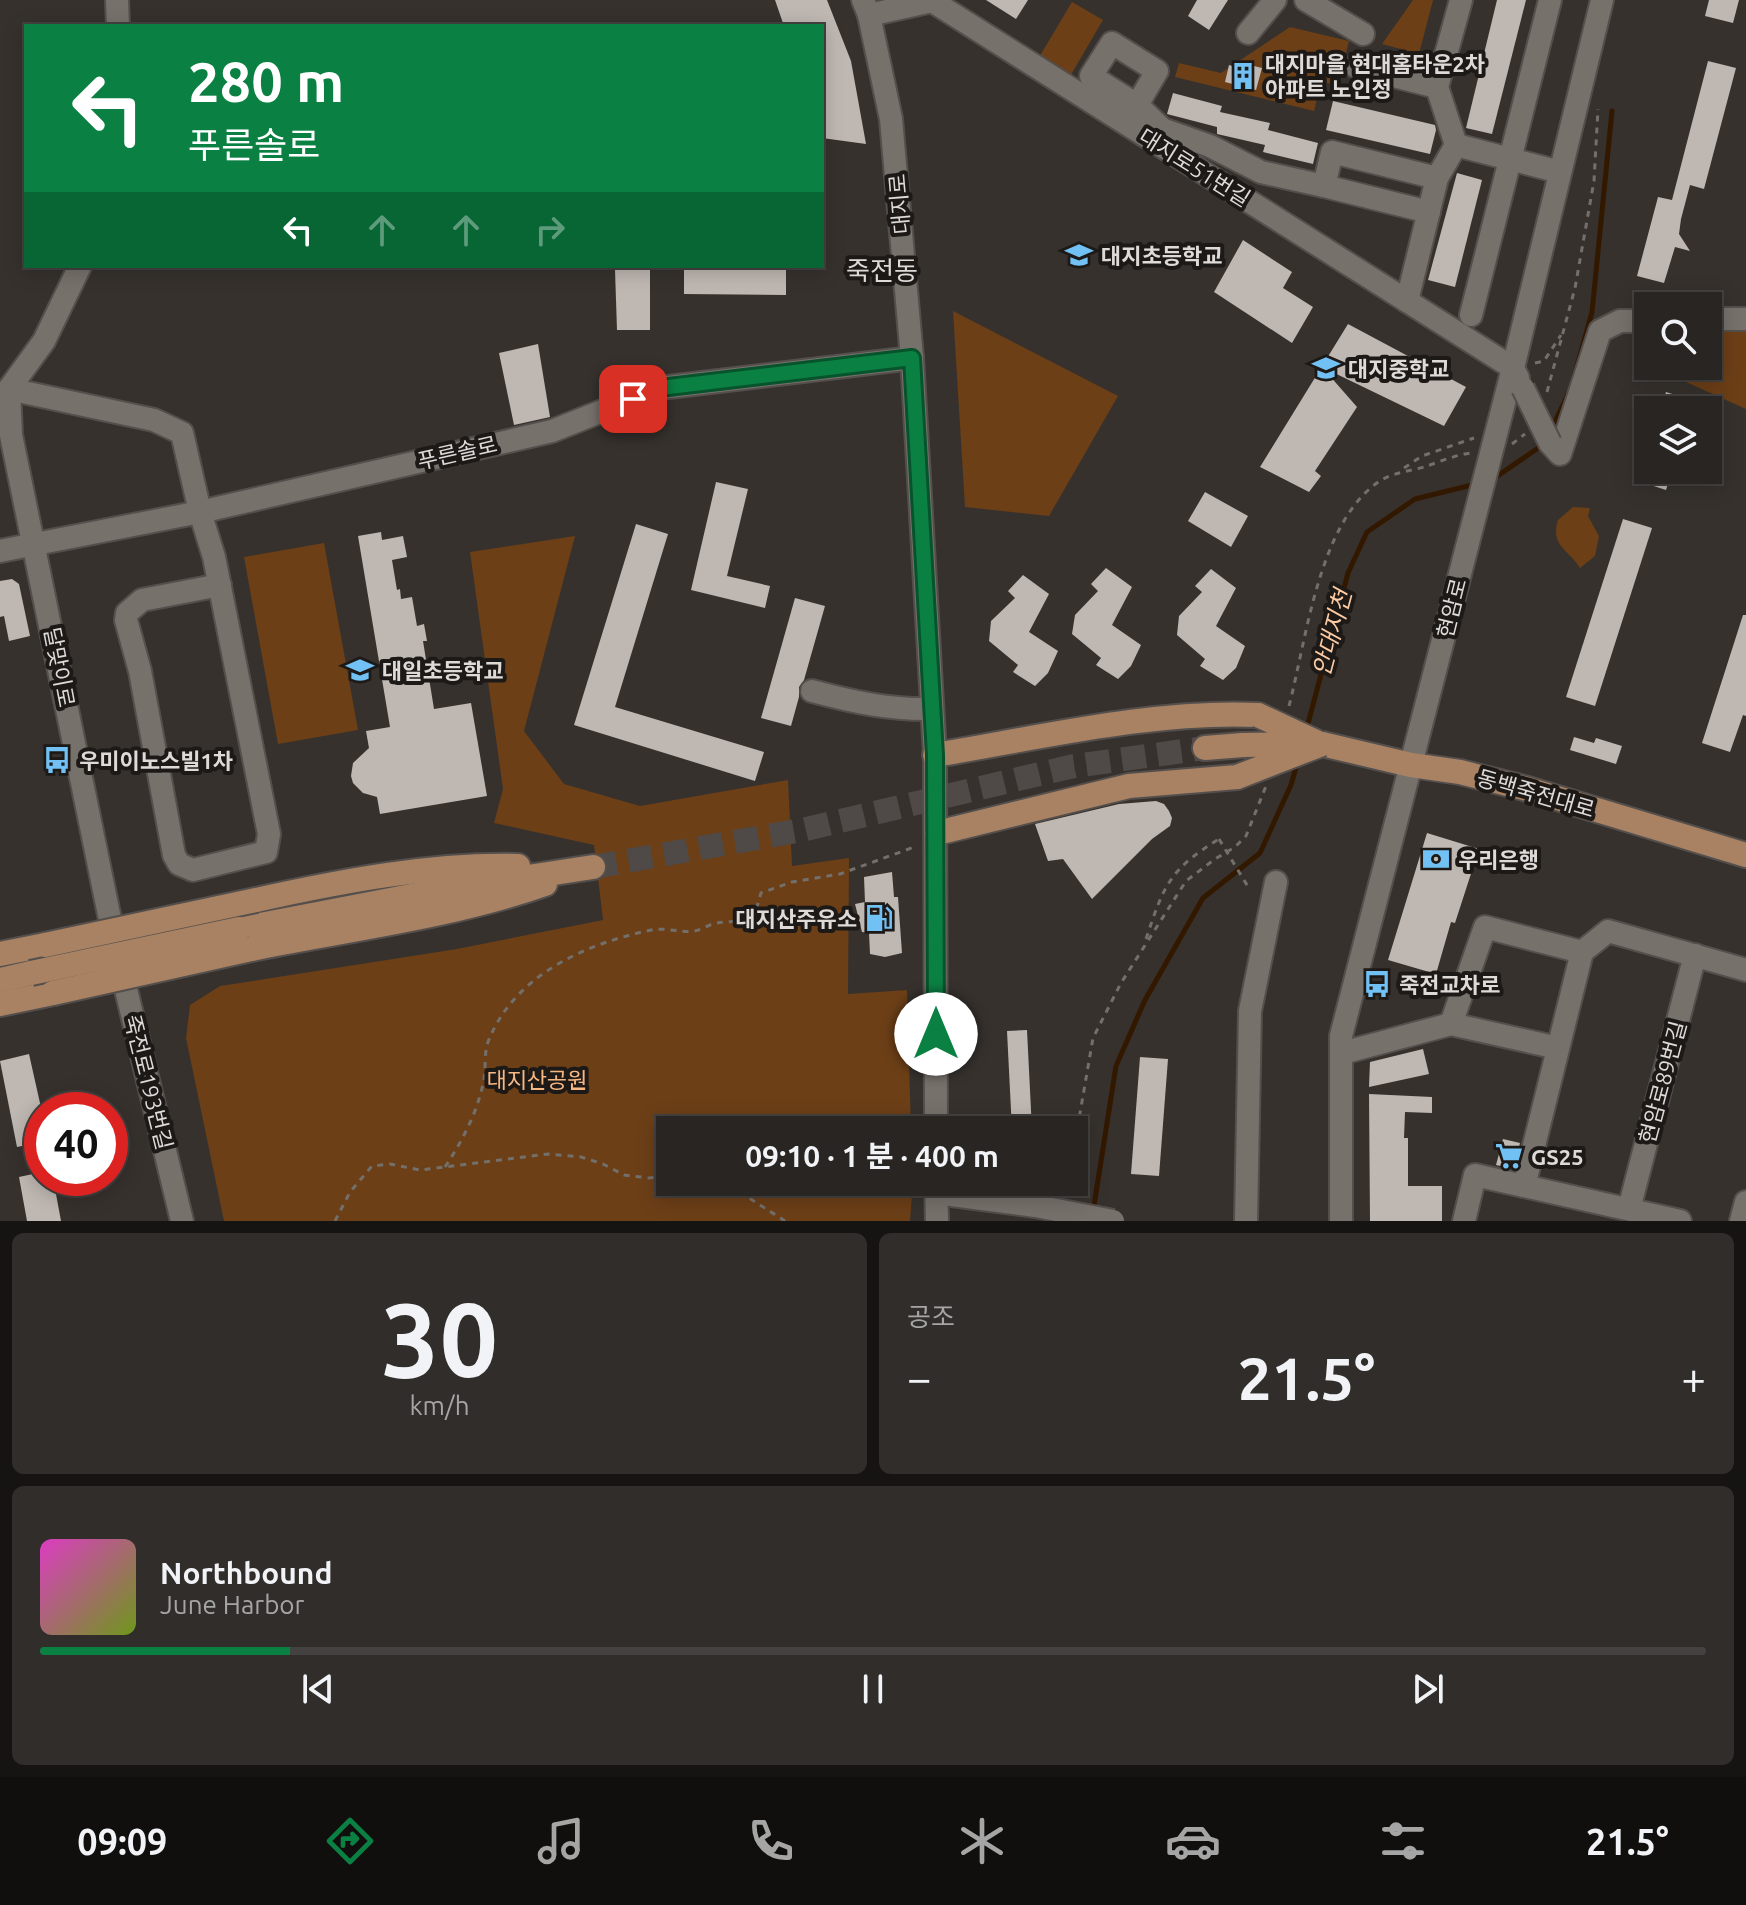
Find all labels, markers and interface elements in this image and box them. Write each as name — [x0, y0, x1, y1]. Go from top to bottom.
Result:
text: 280 m — [188, 50, 344, 113]
place label: 대지마을 현대홈타운2차 아파트 노인정 — [1265, 51, 1485, 101]
icon: left — [56, 56, 160, 160]
building icon: 대지마을 현대홈타운2차 아파트 노인정 — [1228, 61, 1258, 91]
street label: 대지로51번길 — [1135, 123, 1255, 211]
text: 푸른솔로 — [188, 124, 320, 165]
street label: 대지로 — [884, 173, 914, 235]
icon: left — [276, 208, 320, 252]
icon: ahead — [360, 208, 404, 252]
icon: ahead — [444, 208, 488, 252]
icon: right — [528, 208, 572, 252]
school or university icon: 대지초등학교 — [1064, 240, 1094, 270]
place label: 대지초등학교 — [1101, 243, 1222, 268]
district label: 죽전동 — [846, 256, 918, 285]
map controls — [1634, 292, 1722, 484]
button: search — [1634, 292, 1722, 380]
school or university icon: 대지중학교 — [1311, 353, 1341, 383]
place label: 대지중학교 — [1348, 356, 1449, 381]
pin — [599, 365, 667, 433]
icon: arrive — [611, 377, 655, 421]
button: layers — [1634, 396, 1722, 484]
street label: 푸른솔로 — [415, 431, 499, 473]
street label: 현암로 — [1432, 576, 1470, 640]
water label: 안대지천 — [1308, 584, 1357, 679]
street label: 달맞이로 — [40, 625, 80, 709]
school or university icon: 대일초등학교 — [345, 655, 375, 685]
place label: 대일초등학교 — [382, 658, 503, 683]
bus stop icon: 우미이노스빌1차 — [42, 745, 72, 775]
place label: 우미이노스빌1차 — [79, 748, 233, 773]
street label: 동백죽전대로 — [1474, 764, 1598, 822]
bank icon: 우리은행 — [1421, 844, 1451, 874]
place label: 우리은행 — [1458, 847, 1539, 872]
fuel station icon: 대지산주유소 — [864, 903, 894, 933]
place label: 대지산주유소 — [736, 906, 857, 931]
bus stop icon: 죽전교차로 — [1362, 969, 1392, 999]
place label: 죽전교차로 — [1399, 972, 1500, 997]
position arrow — [894, 992, 978, 1076]
street label: 죽전로193번길 — [120, 1012, 178, 1152]
street label: 현암로89번길 — [1634, 1018, 1690, 1146]
park label: 대지산공원 — [486, 1067, 588, 1092]
speed limit sign: 40 — [24, 1092, 128, 1196]
text: 09:10 · 1 분 · 400 m — [745, 1139, 999, 1173]
supermarket icon: GS25 — [1494, 1141, 1524, 1171]
place label: GS25 — [1531, 1144, 1584, 1169]
text: 30 — [381, 1280, 498, 1397]
text: 공조 — [907, 1302, 955, 1331]
text: 21.5° — [1238, 1344, 1375, 1411]
text: − — [907, 1353, 932, 1402]
text: + — [1681, 1353, 1706, 1402]
text: km/h — [409, 1391, 470, 1420]
text: Northbound — [160, 1556, 332, 1590]
text: June Harbor — [160, 1590, 304, 1619]
icon: previous — [296, 1667, 340, 1711]
icon: pause — [851, 1667, 895, 1711]
icon: next — [1406, 1667, 1450, 1711]
icon: directions — [322, 1813, 378, 1869]
icon: music — [533, 1813, 589, 1869]
icon: phone — [743, 1813, 799, 1869]
icon: climate — [954, 1813, 1010, 1869]
icon: car — [1165, 1813, 1221, 1869]
icon: filters — [1375, 1813, 1431, 1869]
text: 09:09 — [77, 1821, 167, 1862]
text: 21.5° — [1586, 1821, 1669, 1862]

